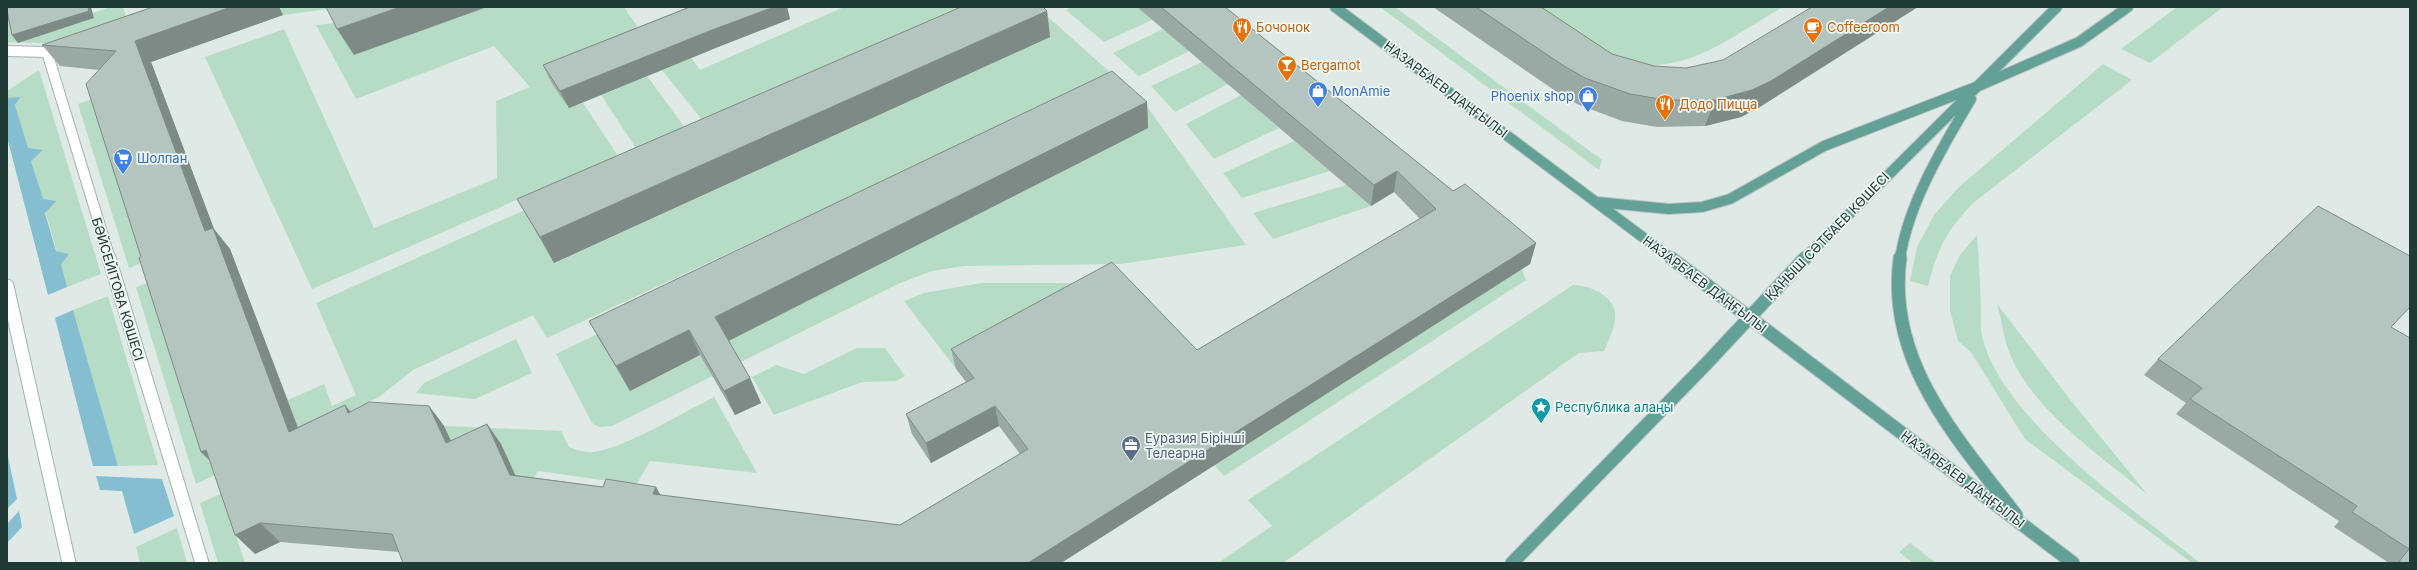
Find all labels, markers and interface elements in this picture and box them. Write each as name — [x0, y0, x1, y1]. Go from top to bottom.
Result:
restaurant icon: Бочонок — [1231, 16, 1253, 44]
cafe icon: Coffeeroom — [1802, 16, 1824, 44]
place label: Бочонок — [1256, 19, 1310, 35]
place label: Coffeeroom — [1827, 19, 1900, 35]
street label: НАЗАРБАЕВ ДАҢҒЫЛЫ — [1381, 37, 1511, 141]
bar icon: Bergamot — [1276, 54, 1298, 82]
place label: Bergamot — [1301, 57, 1360, 73]
shop icon: MonAmie — [1307, 80, 1329, 108]
place label: MonAmie — [1332, 83, 1390, 99]
shop icon: Phoenix shop — [1577, 85, 1599, 113]
place label: Phoenix shop — [1491, 88, 1574, 104]
restaurant icon: Додо Пицца — [1654, 93, 1676, 121]
place label: Додо Пицца — [1679, 96, 1757, 112]
supermarket icon: Шолпан — [112, 147, 134, 175]
place label: Шолпан — [137, 150, 187, 166]
street label: ҚАНЫШ СӘТБАЕВ КӨШЕСІ — [1762, 169, 1892, 303]
street label: БӘЙСЕЙІТОВА КӨШЕСІ — [89, 215, 147, 363]
street label: НАЗАРБАЕВ ДАҢҒЫЛЫ — [1640, 232, 1770, 336]
place icon: Республика алаңы — [1530, 396, 1552, 424]
place label: Республика алаңы — [1555, 399, 1673, 415]
street label: НАЗАРБАЕВ ДАҢҒЫЛЫ — [1898, 427, 2028, 531]
place label: Еуразия Бірінші Телеарна — [1145, 430, 1245, 461]
office icon: Еуразия Бірінші Телеарна — [1120, 434, 1142, 462]

